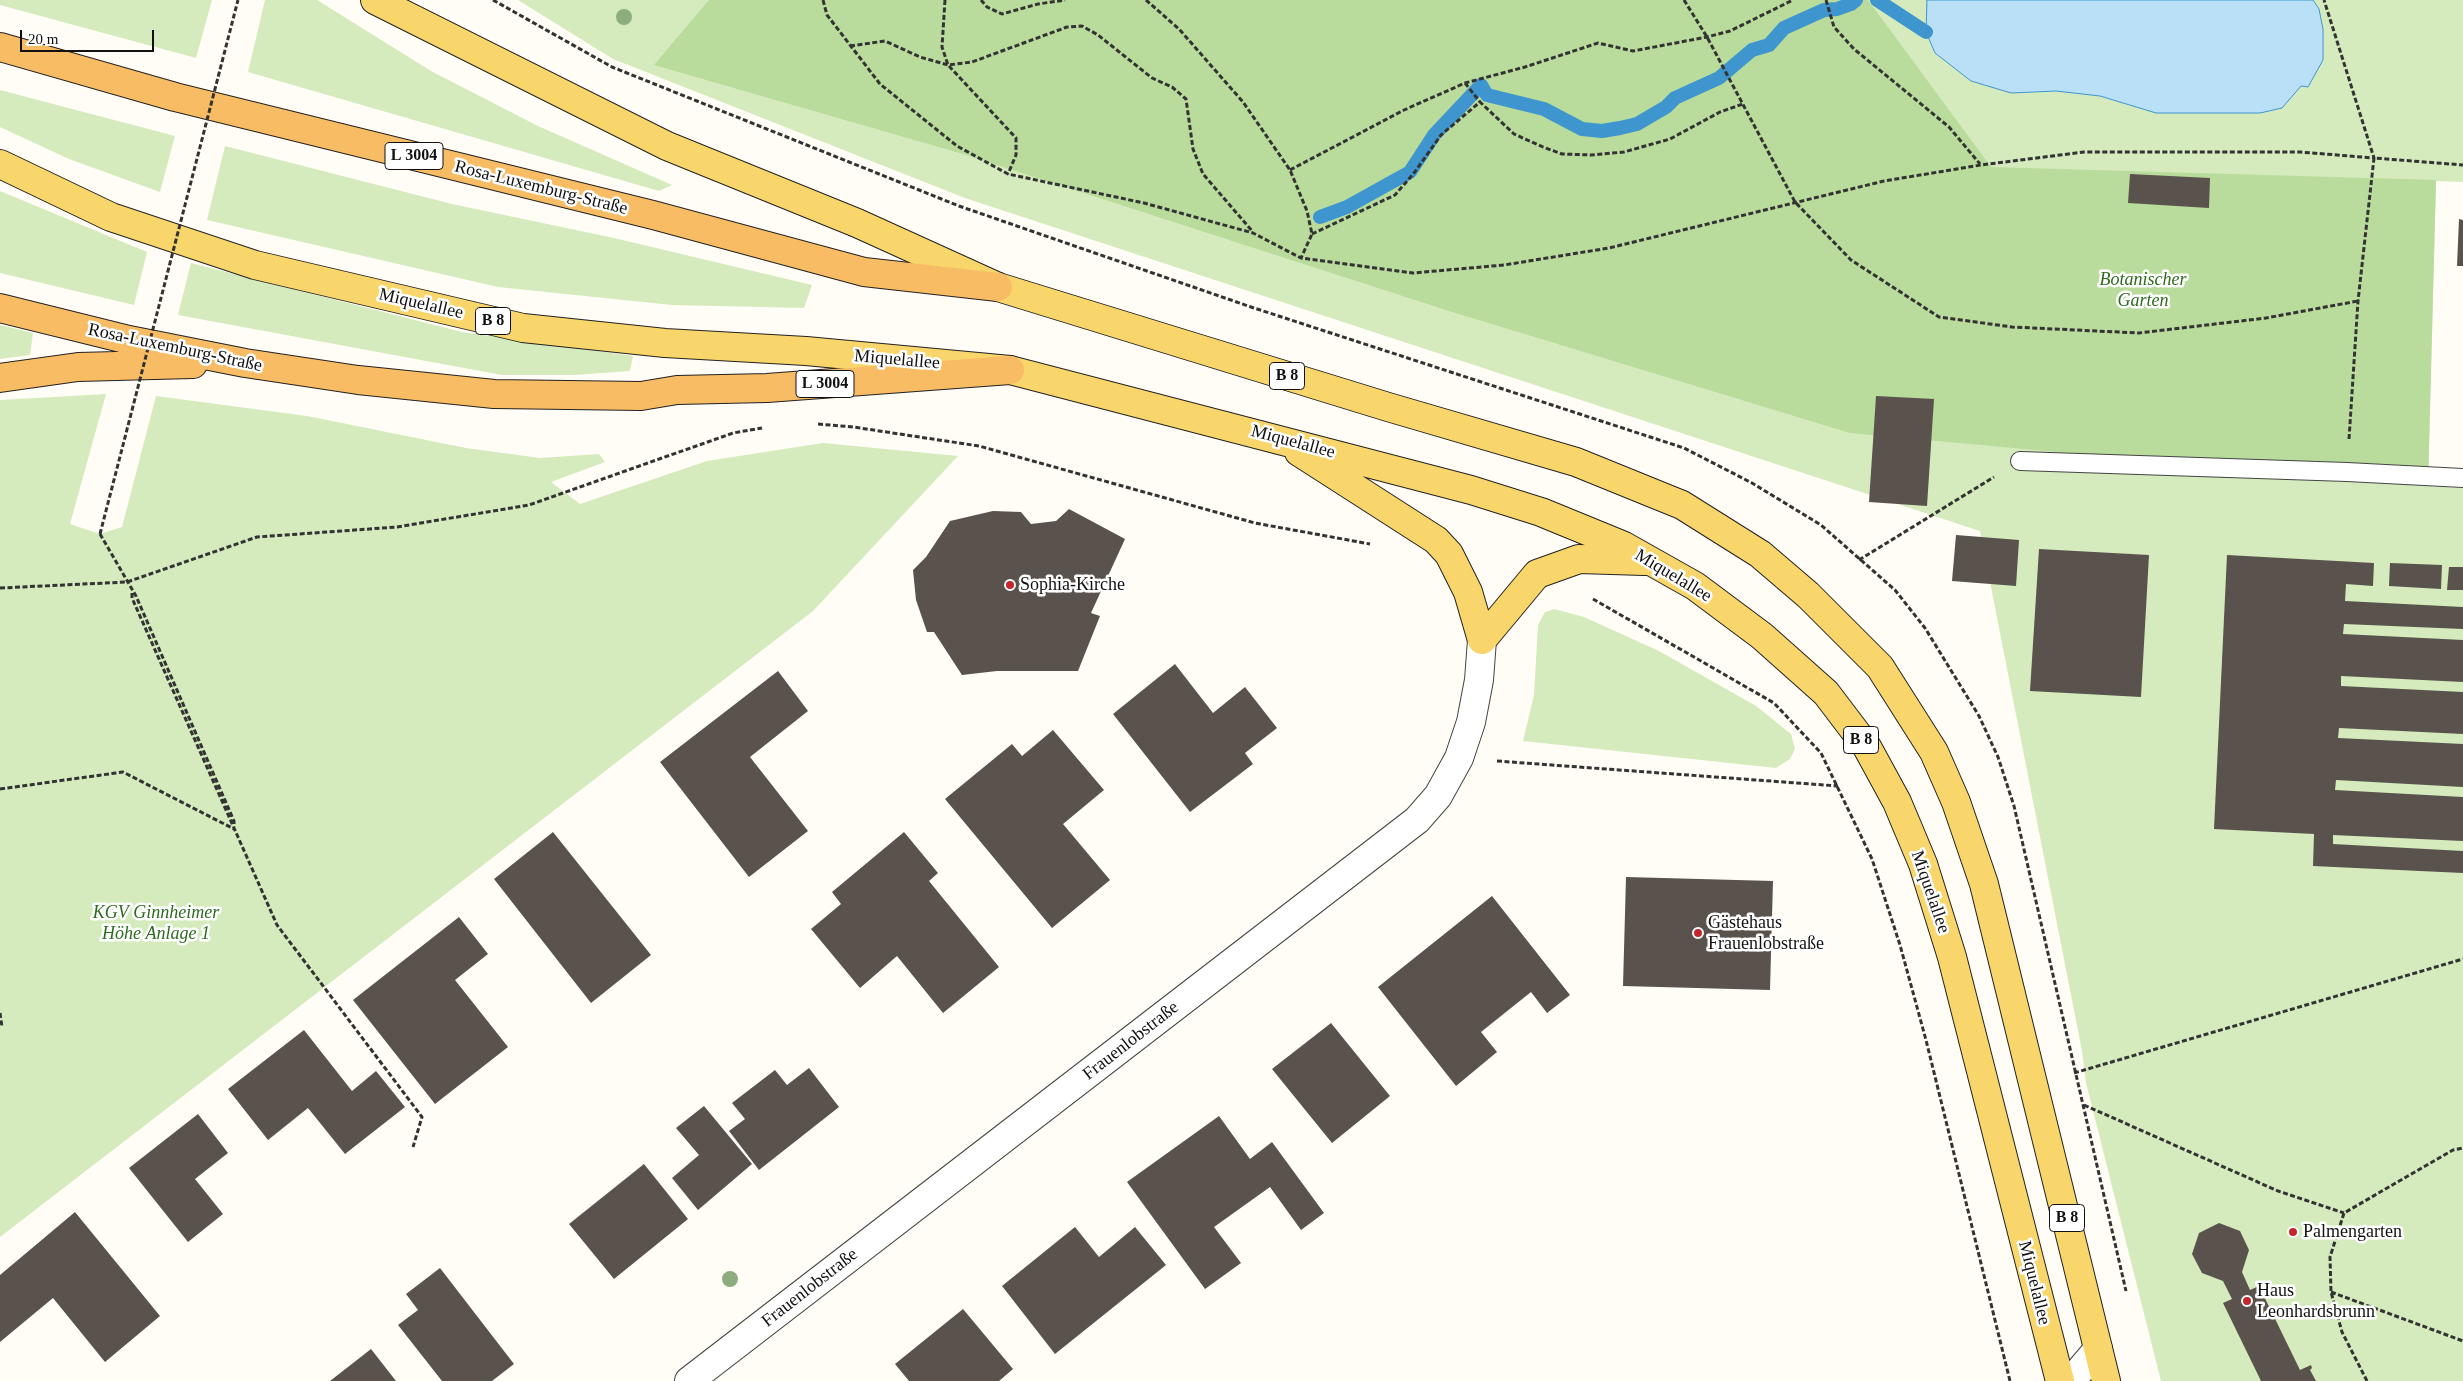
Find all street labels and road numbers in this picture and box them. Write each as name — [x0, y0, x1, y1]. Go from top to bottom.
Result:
road number: L 3004 — [385, 142, 443, 170]
street label: Rosa-Luxemburg-Straße — [452, 156, 630, 220]
street label: Miquelallee — [377, 284, 465, 324]
road number: B 8 — [476, 308, 510, 334]
street label: Rosa-Luxemburg-Straße — [86, 319, 264, 377]
street label: Miquelallee — [853, 345, 941, 375]
road number: B 8 — [1270, 362, 1304, 390]
road number: L 3004 — [796, 370, 854, 398]
street label: Miquelallee — [1249, 420, 1337, 464]
street label: Miquelallee — [1631, 545, 1715, 607]
road number: B 8 — [1844, 726, 1878, 754]
street label: Miquelallee — [1906, 848, 1954, 936]
street label: Frauenlobstraße — [1079, 997, 1183, 1085]
road number: B 8 — [2050, 1204, 2084, 1232]
street label: Miquelallee — [2013, 1239, 2055, 1327]
street label: Frauenlobstraße — [758, 1244, 862, 1332]

